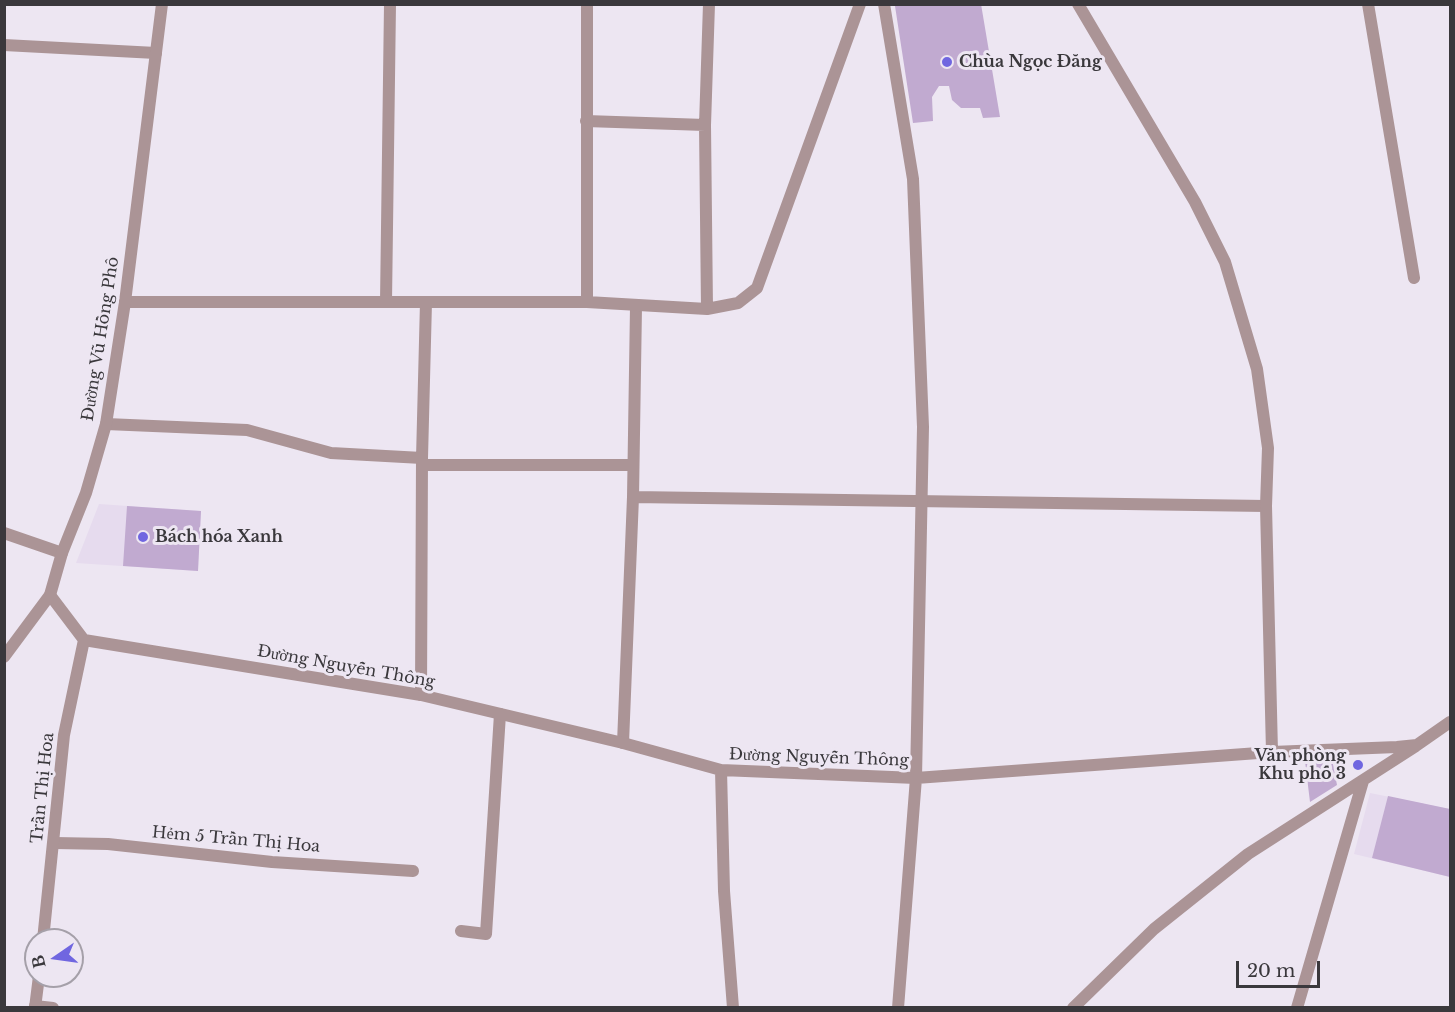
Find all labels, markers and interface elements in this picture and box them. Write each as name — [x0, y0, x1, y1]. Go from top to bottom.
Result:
place label: Chùa Ngọc Đăng — [959, 52, 1102, 72]
marker: Chùa Ngọc Đăng — [940, 55, 954, 69]
street label: Đường Vũ Hồng Phô — [79, 255, 123, 423]
place label: Bách hóa Xanh — [155, 527, 283, 547]
marker: Bách hóa Xanh — [136, 530, 150, 544]
street label: Đường Nguyễn Thông — [256, 642, 436, 692]
street label: Trần Thị Hoa — [28, 732, 58, 844]
street label: Đường Nguyễn Thông — [729, 745, 909, 771]
place label: Văn phòng Khu phố 3 — [1255, 746, 1346, 784]
marker: Văn phòng Khu phố 3 — [1351, 758, 1365, 772]
street label: Hẻm 5 Trần Thị Hoa — [151, 823, 321, 857]
north arrow — [24, 928, 84, 988]
scale bar — [1239, 949, 1323, 987]
text: B — [27, 953, 50, 970]
text: 20 m — [1247, 960, 1295, 982]

